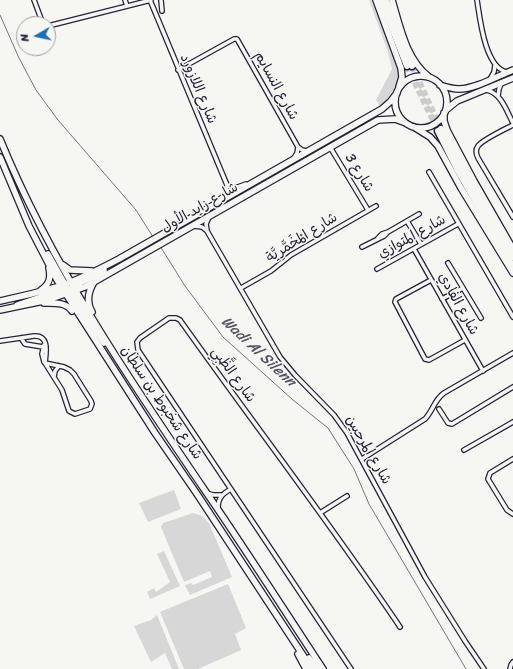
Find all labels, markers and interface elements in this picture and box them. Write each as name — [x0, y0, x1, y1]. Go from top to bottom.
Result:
north arrow — [16, 16, 56, 56]
text: N — [15, 33, 35, 43]
street label: شارع النسايم — [250, 49, 302, 123]
street label: شارع اللازورد — [176, 52, 220, 126]
street label: شارع 3 — [341, 151, 377, 195]
street label: شارع زايد الأول — [159, 179, 241, 237]
street label: شارع المْخَمَّرِيَّة — [263, 209, 341, 267]
street label: شارع المتوازي — [375, 211, 449, 263]
street label: شارع الفادي — [434, 270, 482, 338]
water label: Wadi Al Silenn — [217, 313, 299, 391]
street label: شارع شخبوط بن سلطان — [117, 343, 205, 463]
street label: شارع الظَّبِي — [207, 344, 259, 406]
street label: شارع المرحبين — [341, 412, 395, 488]

